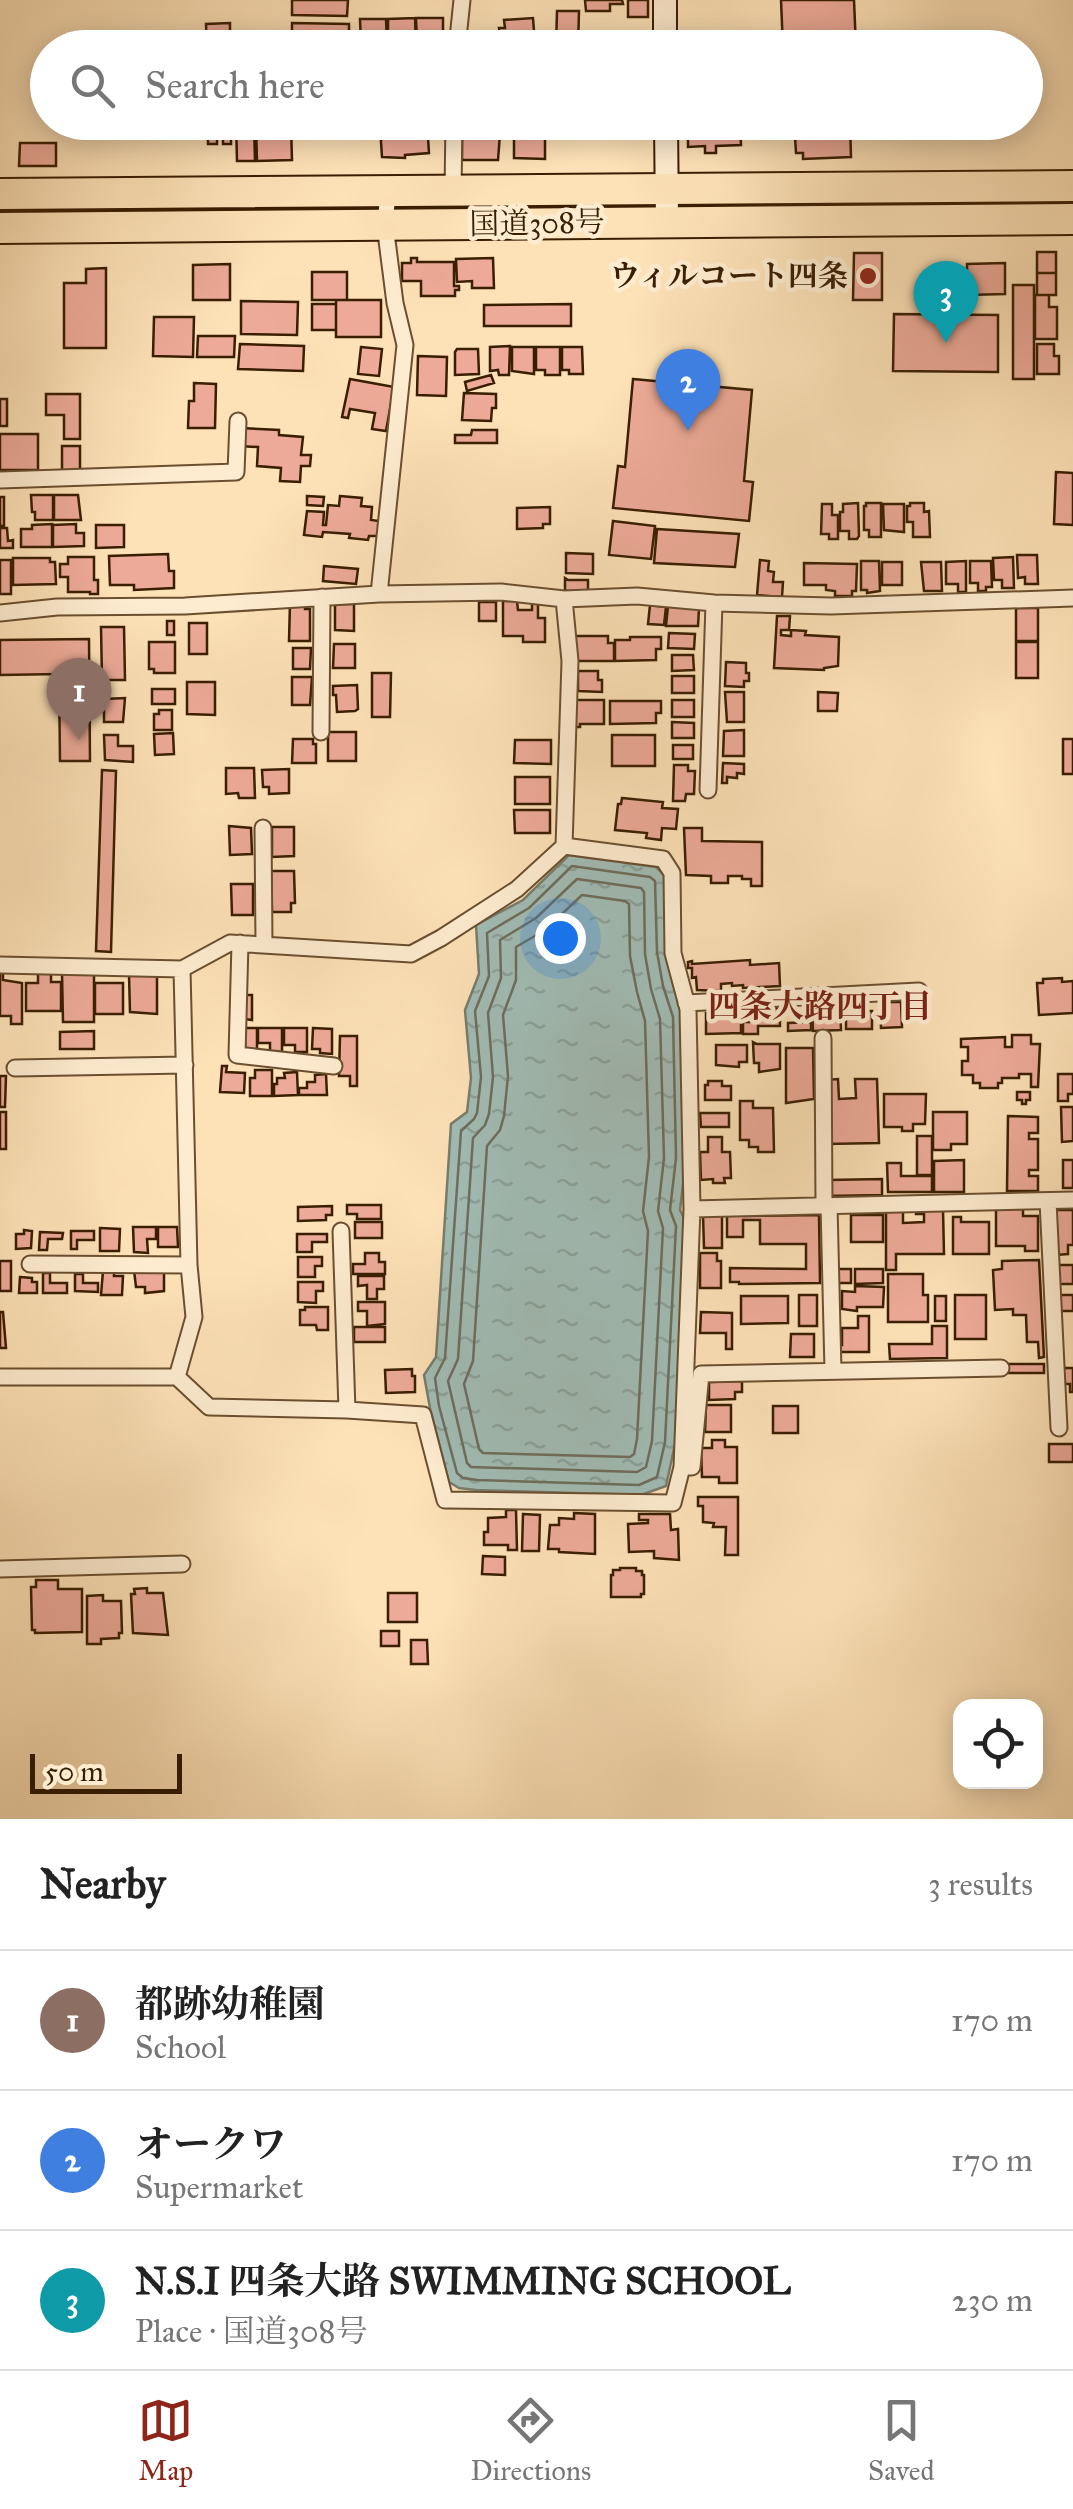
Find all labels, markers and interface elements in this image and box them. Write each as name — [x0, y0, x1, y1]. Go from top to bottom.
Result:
search box — [30, 30, 1043, 140]
icon: search — [65, 58, 120, 113]
text: Search here — [145, 62, 325, 108]
street label: 国道308号 — [469, 204, 605, 242]
place label: ウィルコート四条 — [610, 258, 848, 294]
pin: 3 — [914, 260, 978, 343]
marker: ウィルコート四条 — [857, 265, 879, 287]
pin: 2 — [656, 348, 720, 431]
pin: 1 — [46, 658, 112, 740]
your location — [535, 913, 586, 964]
district label: 四条大路四丁目 — [708, 987, 932, 1026]
map controls — [953, 1699, 1043, 1789]
button: locate — [953, 1699, 1043, 1789]
scale bar — [30, 1749, 182, 1794]
text: 50 m — [45, 1754, 104, 1789]
text: Nearby — [40, 1858, 165, 1910]
text: 3 results — [928, 1865, 1033, 1904]
text: 都跡幼稚園 — [135, 1981, 325, 2027]
text: 1 — [66, 2001, 79, 2040]
text: 170 m — [951, 2001, 1033, 2040]
text: School — [135, 2028, 226, 2067]
text: オークワ — [135, 2121, 287, 2167]
text: 2 — [65, 2141, 80, 2180]
text: 170 m — [951, 2141, 1033, 2180]
text: Supermarket — [135, 2168, 303, 2207]
text: N.S.I 四条大路 SWIMMING SCHOOL — [135, 2258, 791, 2304]
text: 3 — [66, 2281, 79, 2320]
text: 230 m — [952, 2281, 1033, 2320]
text: Place · 国道308号 — [135, 2312, 368, 2351]
tab: Map — [138, 2393, 193, 2488]
tab: Directions — [470, 2393, 591, 2488]
tab: Saved — [868, 2393, 935, 2488]

